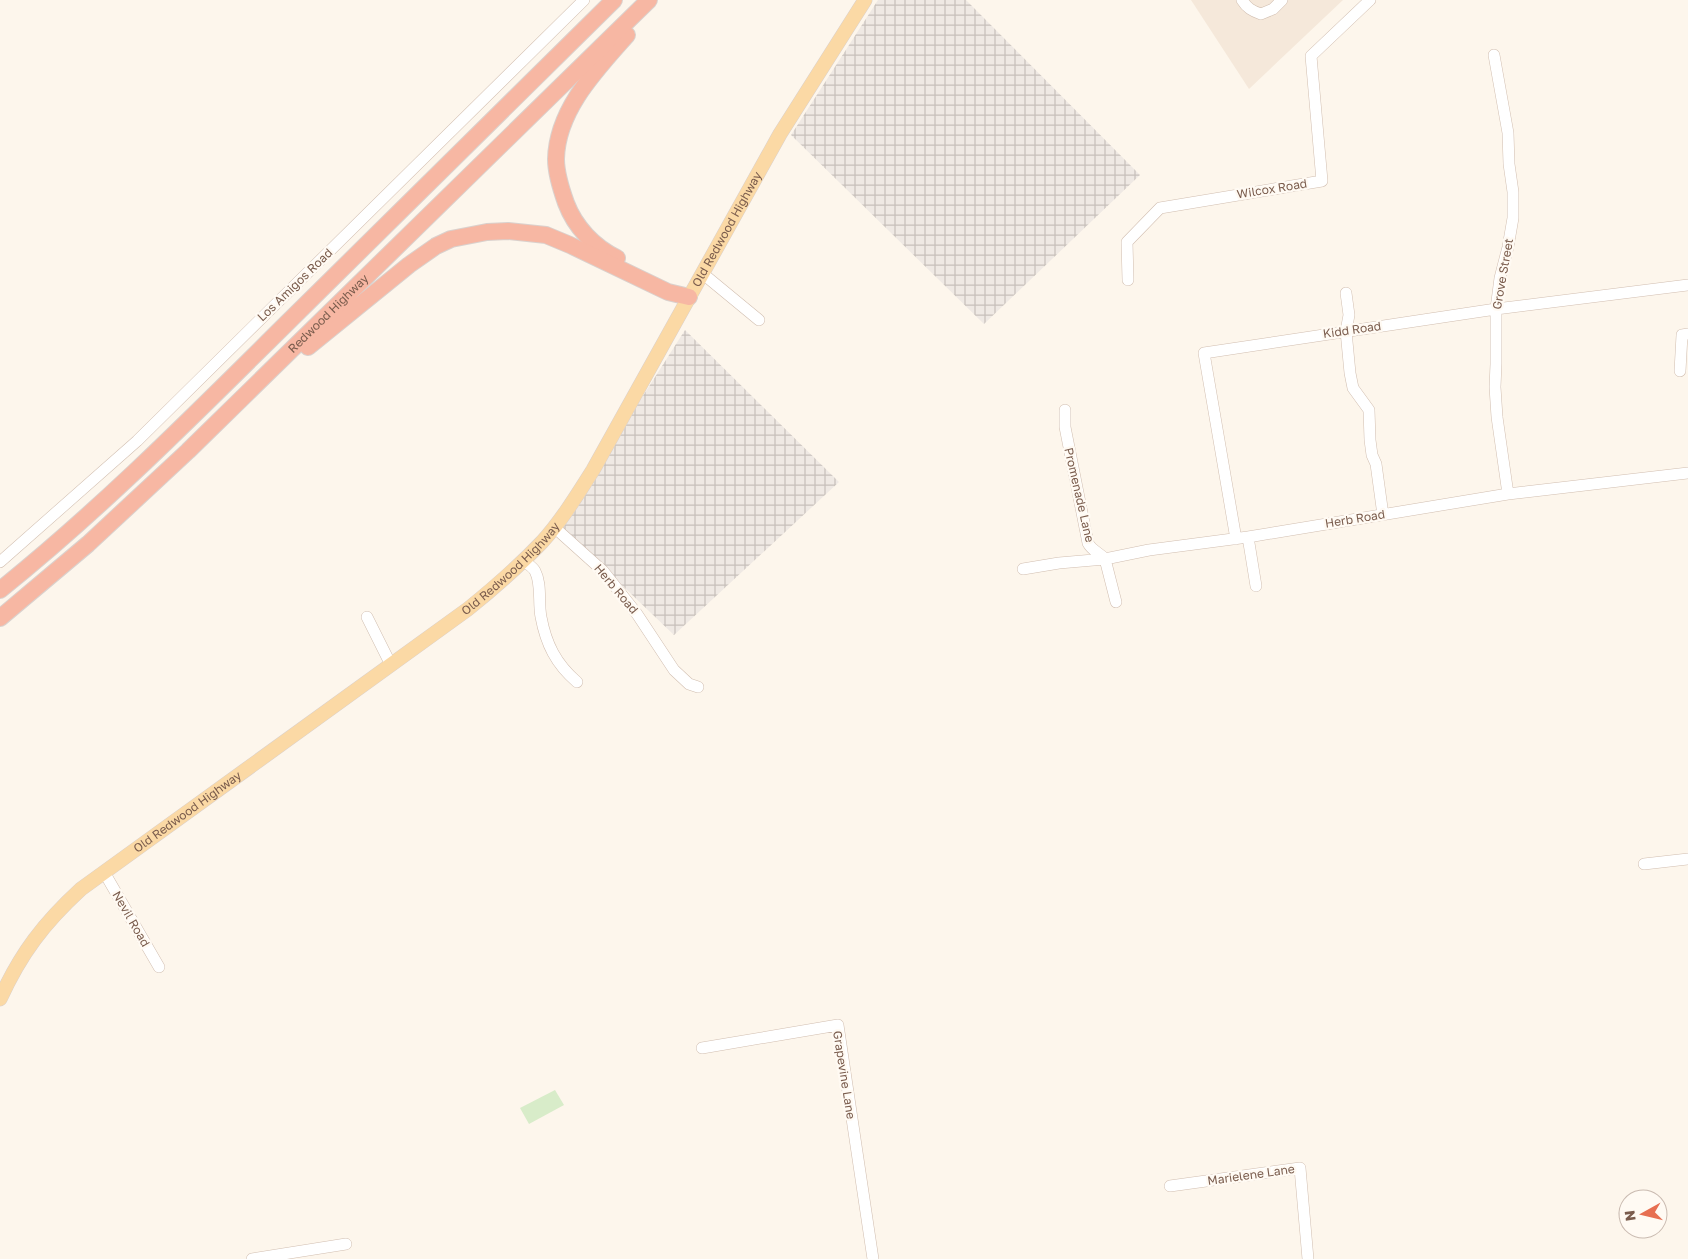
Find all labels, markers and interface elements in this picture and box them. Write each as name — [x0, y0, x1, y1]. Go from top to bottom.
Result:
street label: Old Redwood Highway — [688, 169, 765, 289]
street label: Wilcox Road — [1236, 176, 1308, 201]
street label: Grove Street — [1489, 237, 1516, 311]
street label: Los Amigos Road — [254, 245, 335, 324]
street label: Redwood Highway — [285, 270, 372, 356]
street label: Kidd Road — [1322, 318, 1382, 341]
street label: Promenade Lane — [1061, 446, 1098, 544]
street label: Herb Road — [1324, 506, 1386, 531]
street label: Old Redwood Highway — [458, 519, 563, 618]
street label: Herb Road — [591, 561, 642, 617]
street label: Old Redwood Highway — [130, 767, 244, 856]
street label: Nevil Road — [109, 888, 153, 949]
street label: Grapevine Lane — [830, 1030, 859, 1120]
street label: Marielene Lane — [1206, 1161, 1296, 1188]
north arrow — [1618, 1189, 1668, 1239]
text: N — [1620, 1209, 1639, 1222]

